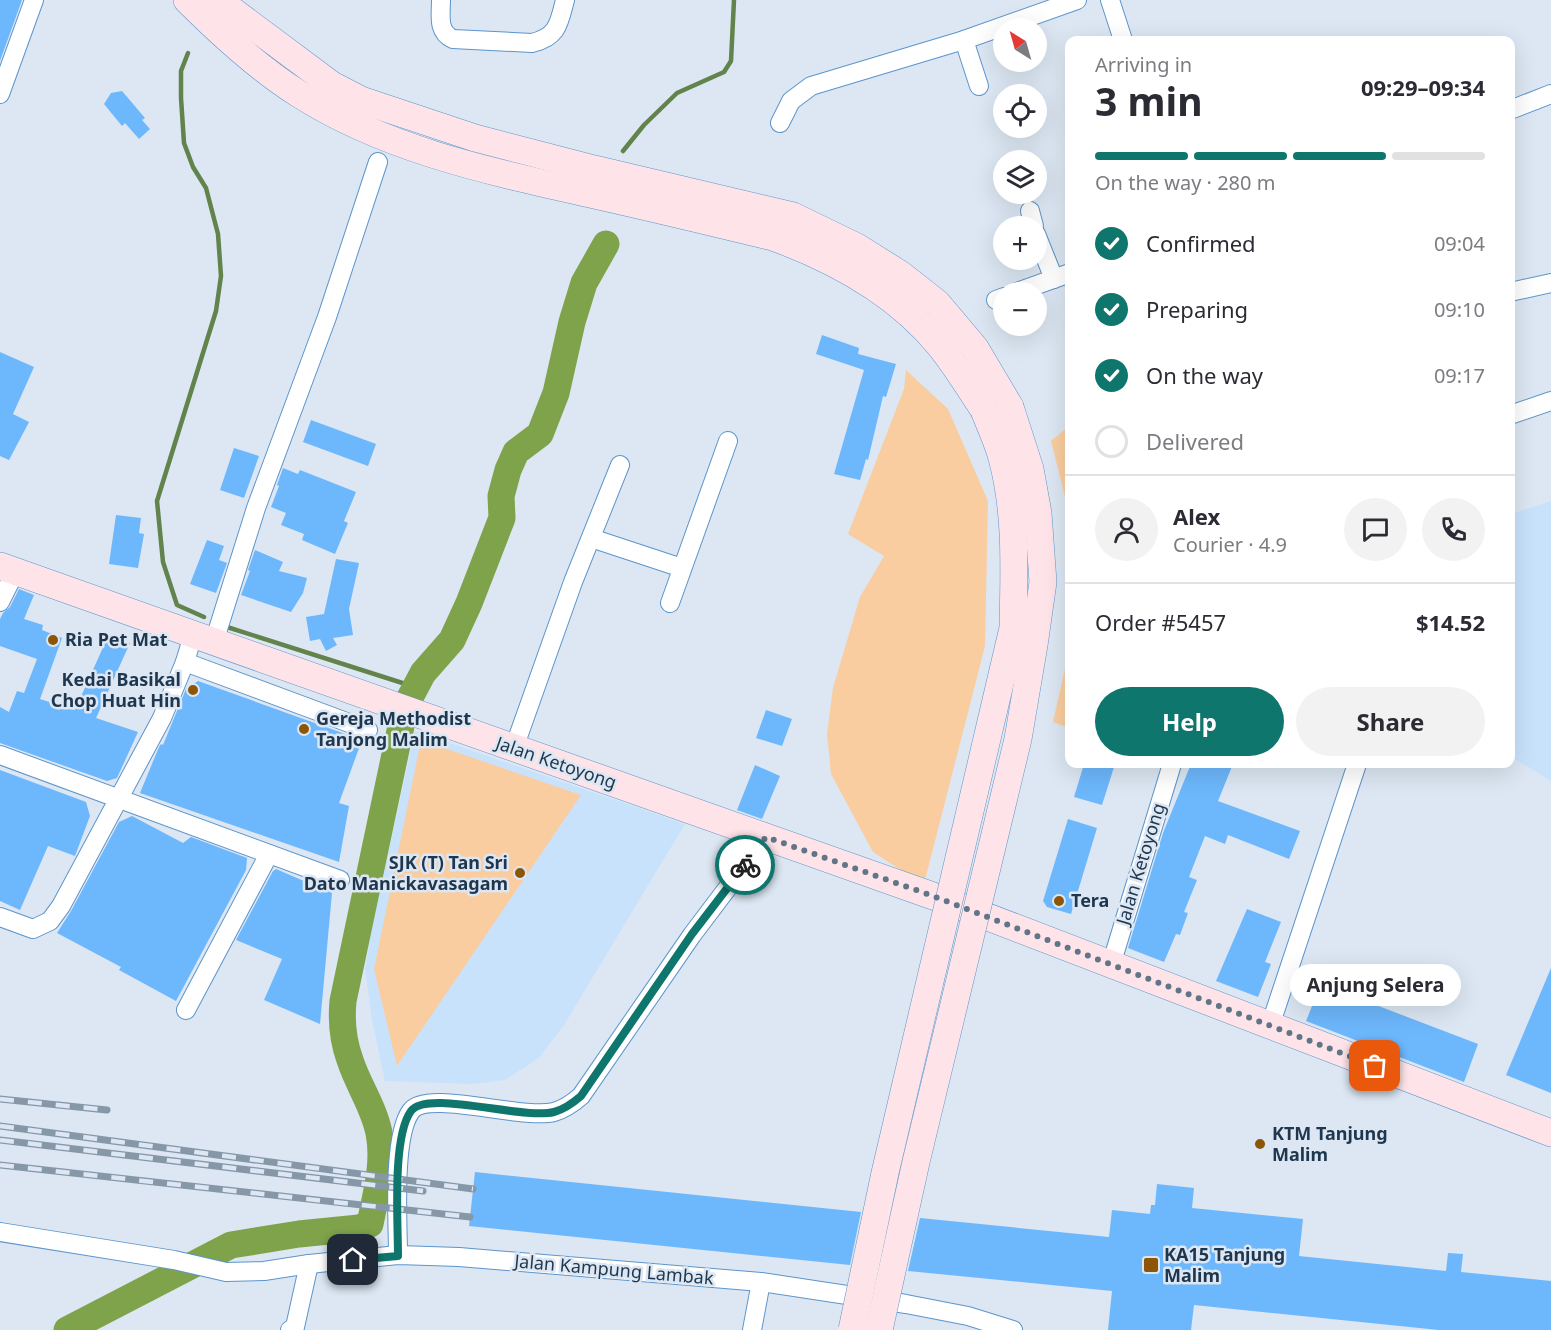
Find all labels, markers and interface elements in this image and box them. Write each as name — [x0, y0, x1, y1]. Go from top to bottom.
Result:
north arrow — [993, 18, 1047, 72]
map controls — [993, 18, 1047, 336]
text: Arriving in — [1095, 51, 1192, 78]
text: 09:29–09:34 — [1361, 72, 1485, 102]
text: 3 min — [1095, 74, 1202, 127]
button: locate — [993, 84, 1047, 138]
button: layers — [993, 150, 1047, 204]
text: On the way · 280 m — [1095, 169, 1275, 196]
button: + — [993, 216, 1047, 270]
icon: check — [1095, 227, 1128, 260]
text: Confirmed — [1146, 228, 1256, 258]
text: 09:04 — [1434, 230, 1485, 257]
button: − — [993, 282, 1047, 336]
icon: check — [1095, 293, 1128, 326]
text: Preparing — [1146, 294, 1248, 324]
text: 09:10 — [1434, 296, 1485, 323]
icon: check — [1095, 359, 1128, 392]
text: On the way — [1146, 360, 1263, 390]
text: 09:17 — [1434, 362, 1485, 389]
text: Delivered — [1146, 426, 1244, 456]
button: person — [1095, 498, 1158, 561]
button: chat — [1344, 498, 1407, 561]
button: phone — [1422, 498, 1485, 561]
text: Alex — [1173, 501, 1220, 531]
text: Courier · 4.9 — [1173, 531, 1287, 558]
text: Order #5457 — [1095, 607, 1226, 637]
text: $14.52 — [1416, 607, 1485, 637]
place label: Ria Pet Mat — [65, 627, 168, 651]
marker: Ria Pet Mat — [46, 633, 60, 647]
place label: Kedai Basikal Chop Huat Hin — [51, 667, 181, 712]
marker: Kedai Basikal Chop Huat Hin — [186, 683, 200, 697]
button: Help — [1095, 687, 1284, 756]
button: Share — [1296, 687, 1485, 756]
place label: Gereja Methodist Tanjong Malim — [316, 706, 471, 751]
marker: Gereja Methodist Tanjong Malim — [297, 722, 311, 736]
street label: Jalan Ketoyong — [491, 730, 620, 794]
street label: Jalan Ketoyong — [1110, 800, 1170, 929]
courier — [715, 835, 775, 895]
icon: bike — [729, 849, 762, 882]
place label: SJK (T) Tan Sri Dato Manickavasagam — [304, 850, 508, 895]
marker: SJK (T) Tan Sri Dato Manickavasagam — [513, 866, 527, 880]
place label: Tera — [1071, 888, 1109, 912]
marker: Tera — [1052, 894, 1066, 908]
callout: Anjung Selera — [1290, 964, 1460, 1006]
text: Anjung Selera — [1306, 971, 1445, 998]
pin — [1349, 1040, 1400, 1091]
icon: bag — [1358, 1049, 1391, 1082]
place label: KTM Tanjung Malim — [1272, 1121, 1388, 1166]
marker: KTM Tanjung Malim — [1253, 1137, 1267, 1151]
pin — [327, 1234, 378, 1285]
place label: KA15 Tanjung Malim — [1164, 1242, 1285, 1287]
icon: home — [336, 1243, 369, 1276]
street label: Jalan Kampung Lambak — [512, 1248, 715, 1290]
marker: KA15 Tanjung Malim — [1142, 1256, 1160, 1274]

